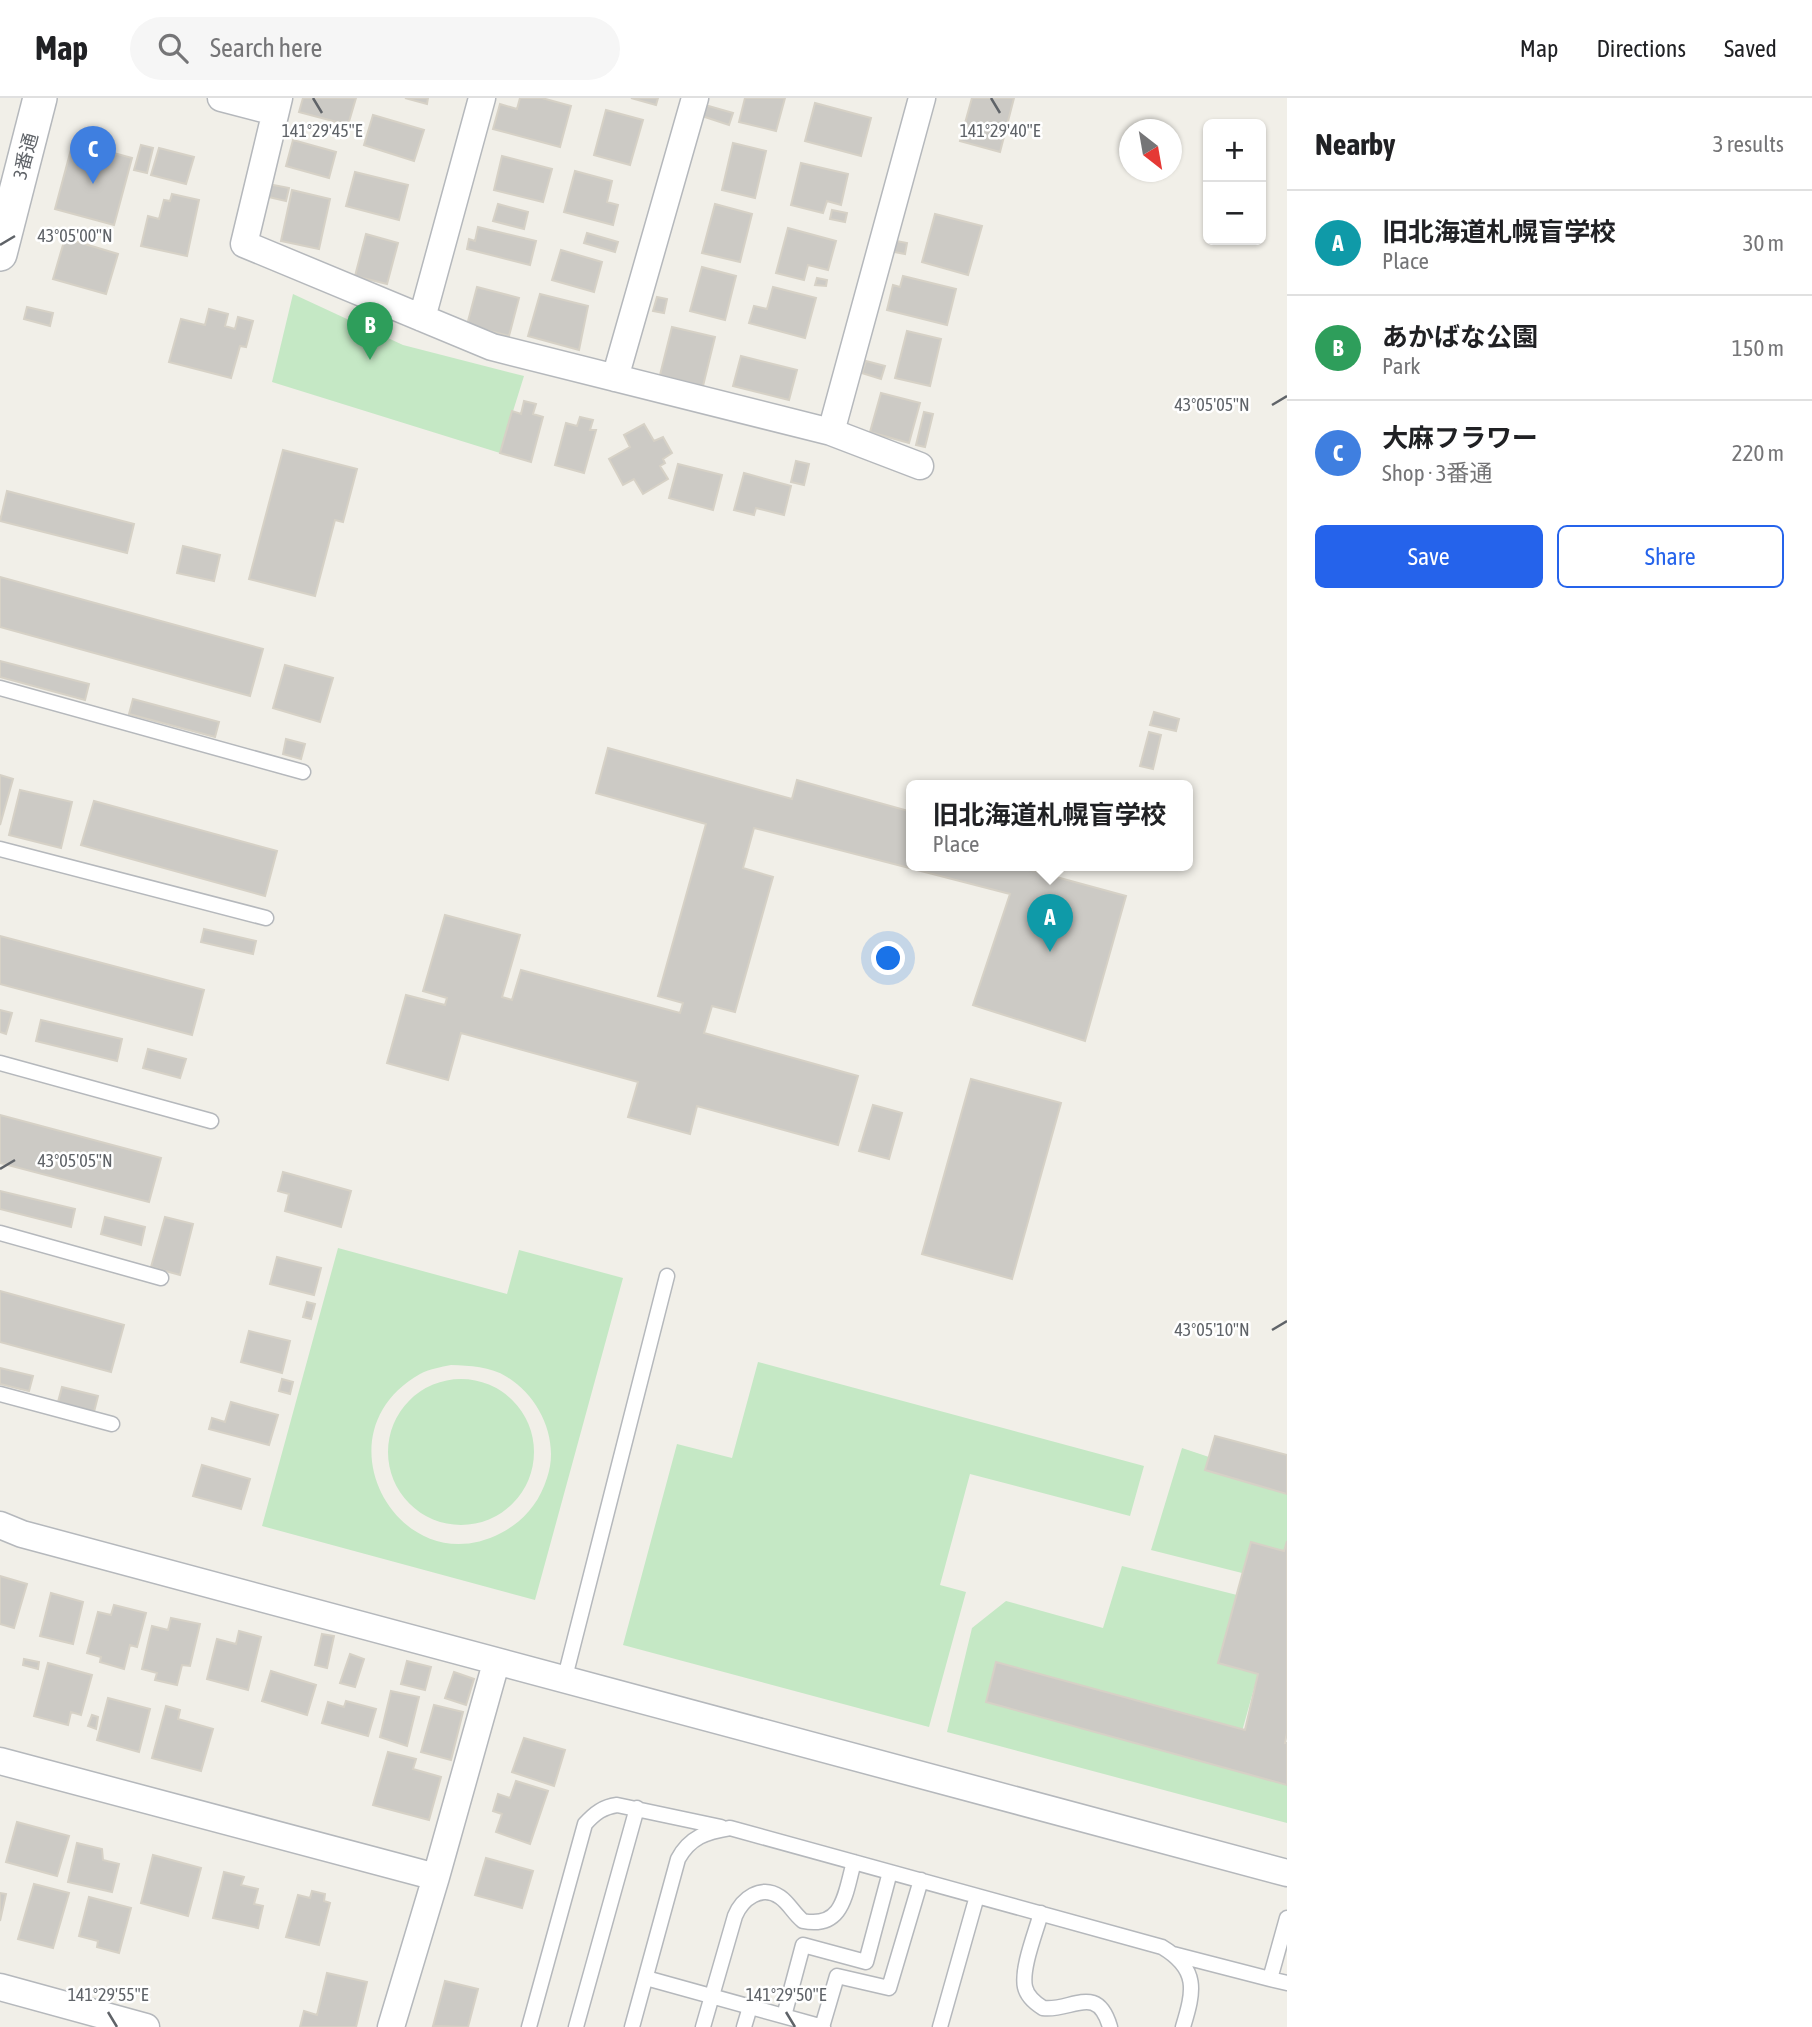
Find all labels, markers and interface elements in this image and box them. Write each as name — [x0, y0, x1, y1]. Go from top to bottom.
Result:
search box — [130, 17, 620, 80]
text: Map — [35, 29, 88, 67]
icon: search — [154, 29, 192, 67]
text: Search here — [210, 33, 322, 63]
text: Map — [1520, 35, 1558, 62]
text: Directions — [1596, 35, 1686, 62]
text: Saved — [1724, 35, 1777, 62]
north arrow — [1119, 119, 1182, 182]
map controls — [1203, 119, 1266, 245]
button: + — [1203, 119, 1266, 182]
text: 141°29'45"E — [282, 120, 363, 141]
text: 141°29'40"E — [960, 120, 1041, 141]
pin: C — [70, 126, 116, 184]
text: Nearby — [1315, 127, 1395, 161]
street label: 3番通 — [8, 130, 42, 182]
text: 3 results — [1713, 131, 1784, 157]
button: − — [1203, 182, 1266, 245]
text: 旧北海道札幌盲学校 — [1382, 217, 1616, 247]
text: 43°05'00"N — [37, 225, 113, 246]
text: A — [1332, 230, 1344, 256]
text: 30 m — [1743, 230, 1784, 256]
text: Place — [1382, 248, 1429, 274]
pin: B — [347, 302, 393, 360]
text: あかばな公園 — [1382, 322, 1538, 352]
text: B — [1333, 335, 1343, 361]
text: 150 m — [1732, 335, 1784, 361]
text: Park — [1382, 353, 1420, 379]
text: 43°05'05"N — [1174, 394, 1250, 415]
text: 大麻フラワー — [1382, 423, 1538, 453]
text: C — [1333, 440, 1343, 466]
text: 220 m — [1732, 440, 1784, 466]
text: Shop · 3番通 — [1382, 460, 1493, 486]
button: Save — [1315, 525, 1543, 588]
button: Share — [1557, 525, 1784, 588]
popup — [906, 780, 1193, 871]
text: 旧北海道札幌盲学校 — [932, 800, 1167, 830]
text: Place — [932, 831, 980, 857]
pin: A — [1027, 894, 1073, 952]
your location — [871, 941, 905, 975]
text: 43°05'05"N — [37, 1150, 113, 1171]
text: 43°05'10"N — [1174, 1319, 1250, 1340]
text: 141°29'55"E — [68, 1984, 149, 2005]
text: 141°29'50"E — [746, 1984, 827, 2005]

